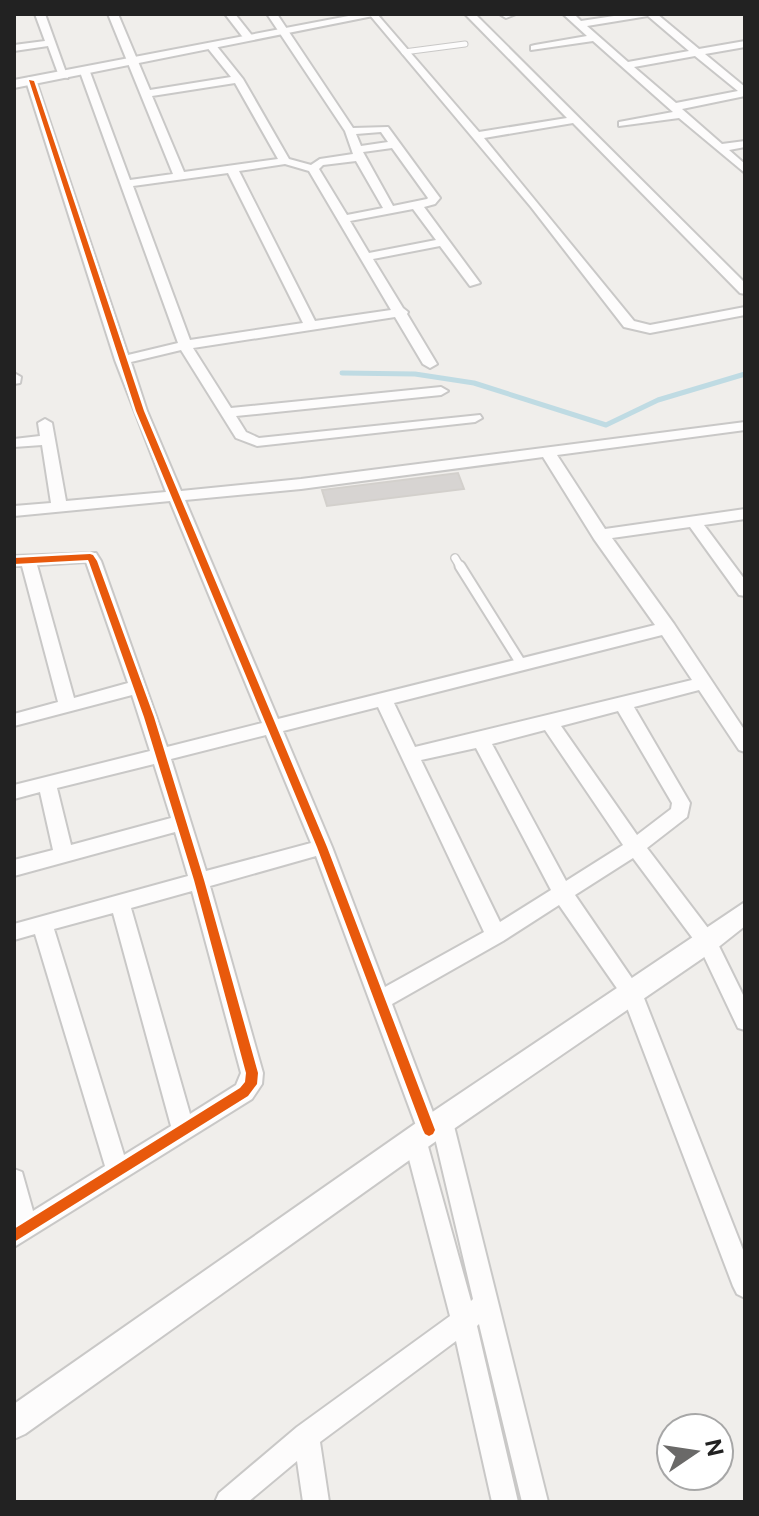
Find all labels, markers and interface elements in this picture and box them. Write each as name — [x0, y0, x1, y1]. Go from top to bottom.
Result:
north arrow — [655, 1412, 735, 1492]
text: N — [700, 1436, 729, 1459]

